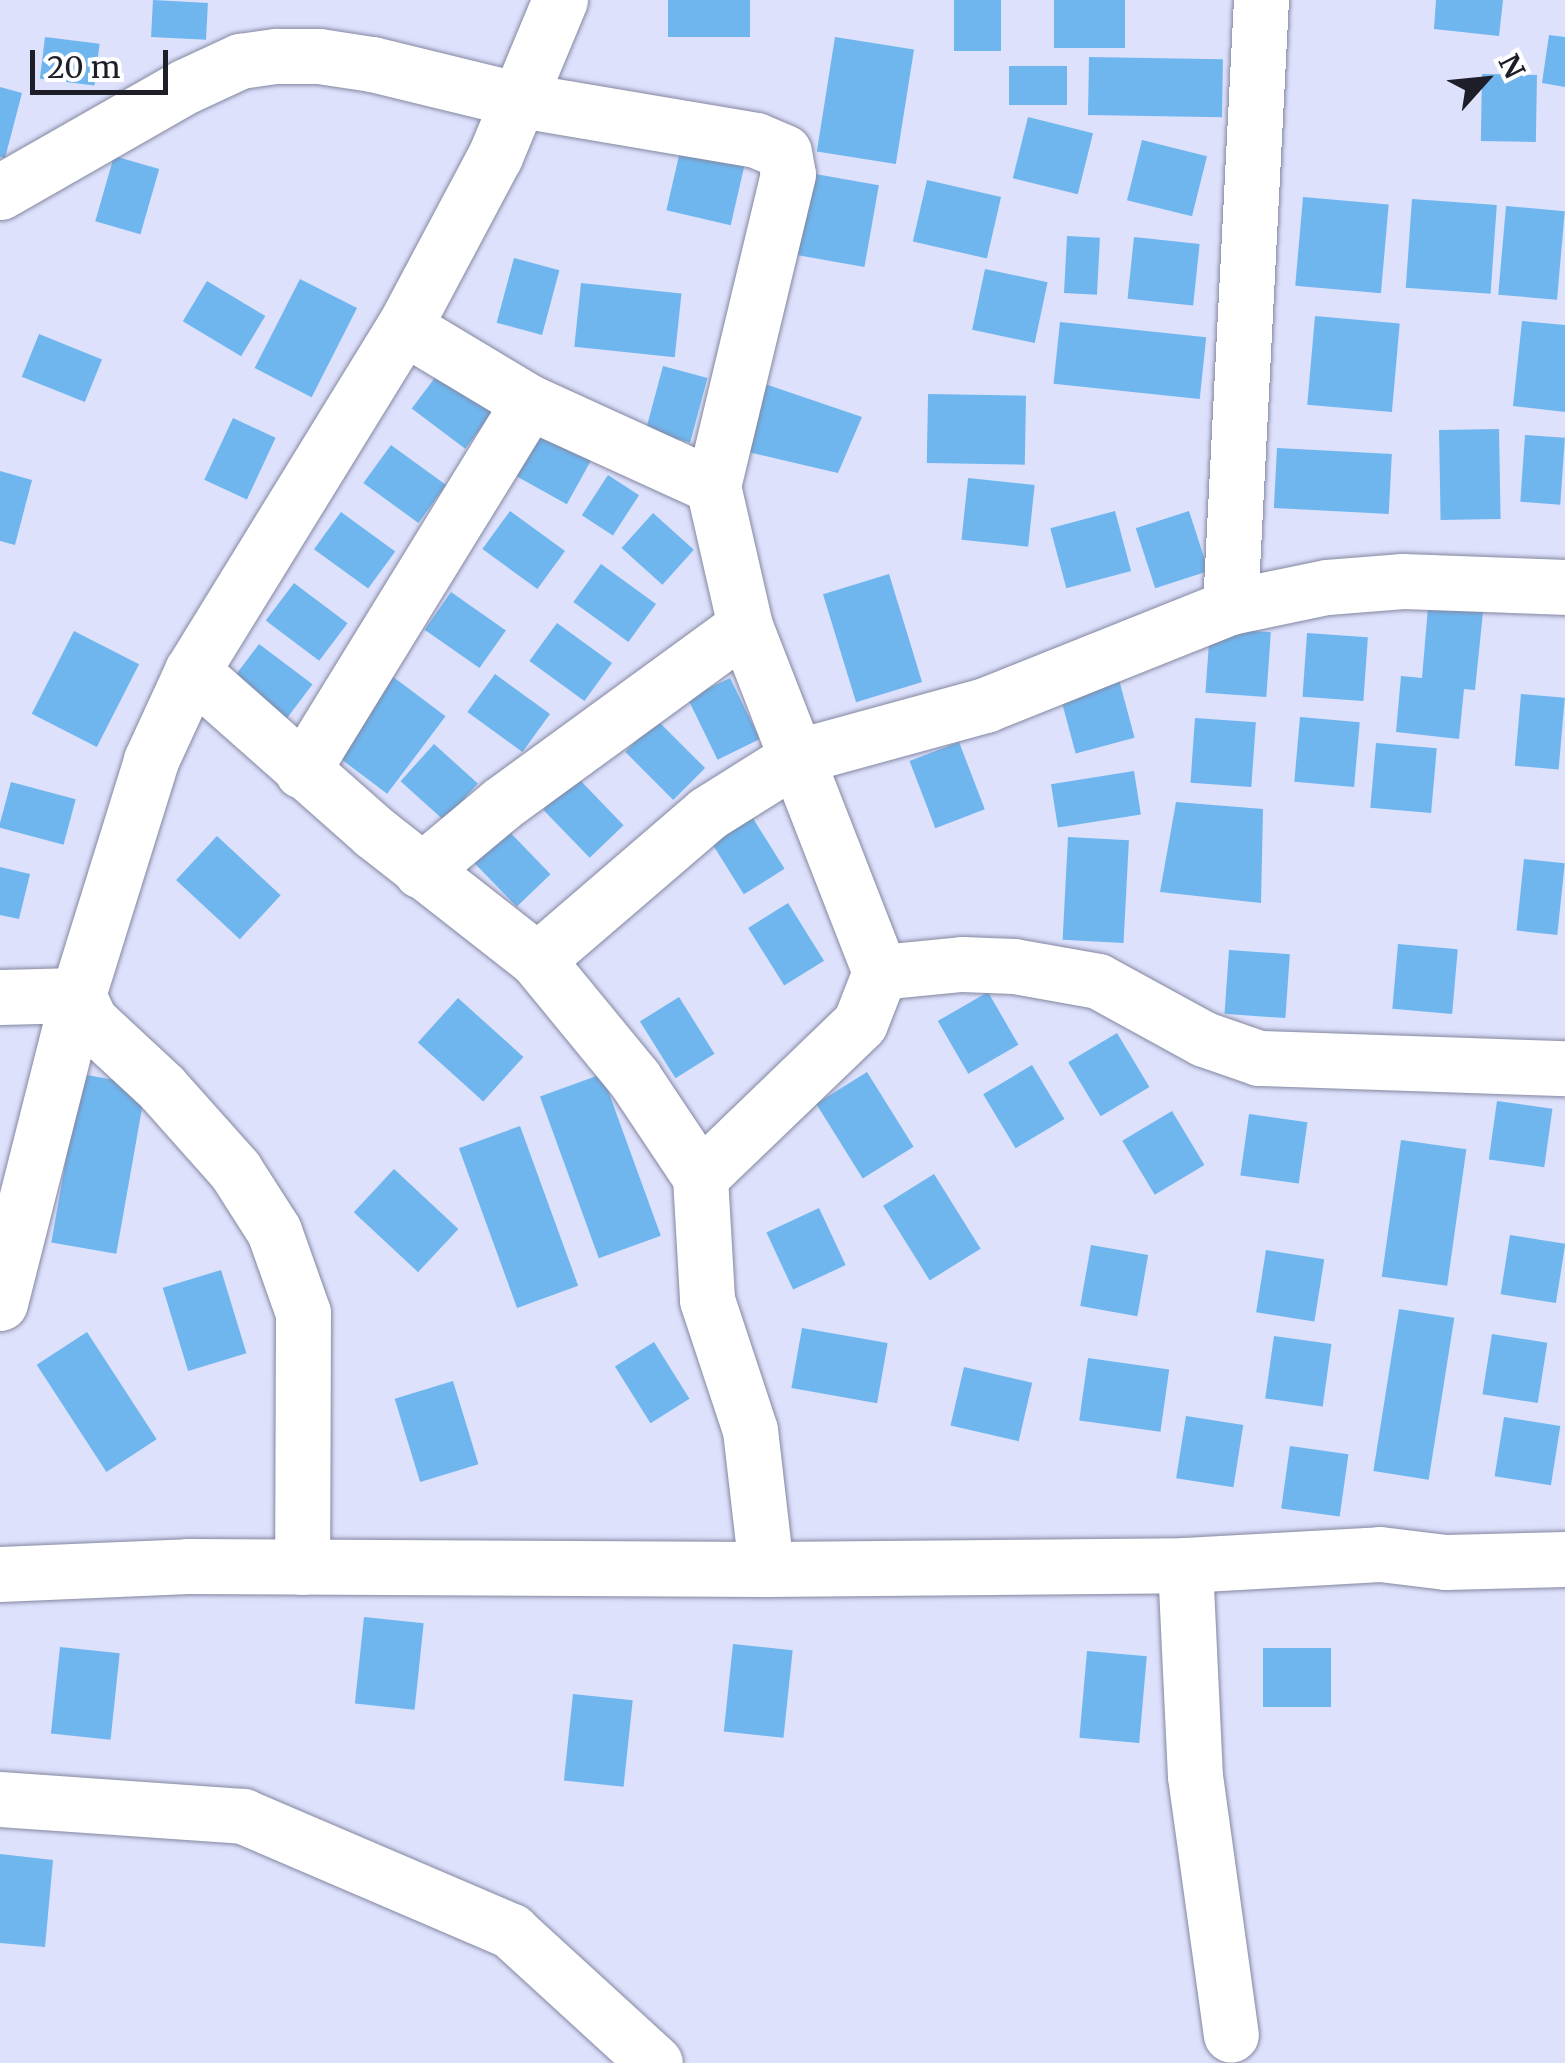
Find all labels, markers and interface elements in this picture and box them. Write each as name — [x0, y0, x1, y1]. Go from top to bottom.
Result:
scale bar — [35, 30, 172, 92]
north arrow — [1435, 30, 1535, 130]
text: 20 m — [47, 48, 120, 86]
text: N — [1491, 48, 1533, 84]

